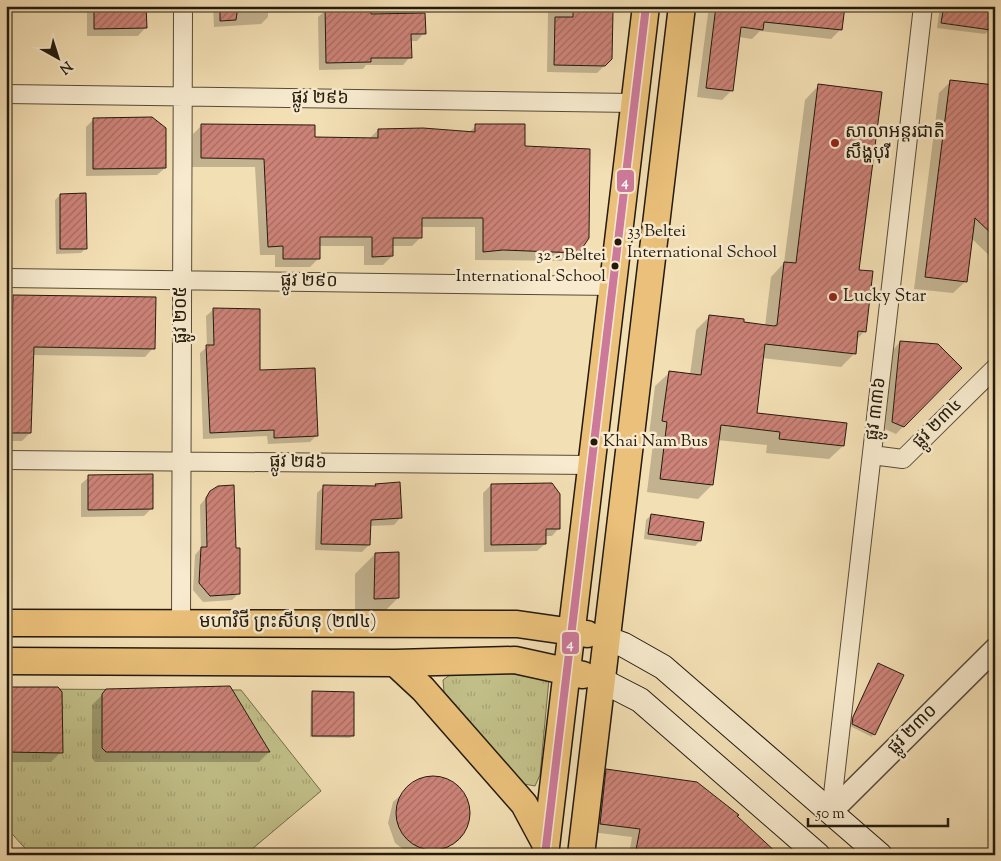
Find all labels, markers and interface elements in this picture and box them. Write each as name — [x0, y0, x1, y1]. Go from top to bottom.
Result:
north arrow — [32, 32, 82, 82]
text: N — [54, 55, 76, 78]
street label: ផ្លូវ ២៩៦ — [291, 85, 349, 114]
place label: សាលាអន្តរជាតិ សឹង្ហបុរី — [845, 120, 945, 167]
marker: សាលាអន្តរជាតិ សឹង្ហបុរី — [829, 137, 841, 149]
line badge: 4 — [616, 169, 635, 193]
text: 4 — [620, 173, 629, 193]
place label: 33 Beltei International School — [627, 220, 777, 265]
marker: 33 Beltei International School — [613, 237, 623, 247]
place label: 32 - Beltei International School — [456, 244, 606, 289]
marker: 32 - Beltei International School — [610, 261, 620, 271]
street label: ផ្លូវ ២៩០ — [280, 268, 338, 297]
place label: Lucky Star — [843, 284, 926, 310]
street label: ផ្លូវ ២០៥ — [169, 286, 196, 344]
marker: Lucky Star — [827, 291, 839, 303]
street label: ផ្លូវ ៣៣៦ — [860, 376, 895, 442]
street label: ផ្លូវ ២៣៤ — [907, 393, 970, 456]
place label: Khai Nam Bus — [603, 430, 708, 454]
marker: Khai Nam Bus — [589, 437, 599, 447]
street label: ផ្លូវ ២៨៦ — [269, 449, 327, 478]
street label: មហាវិថី ព្រះសីហនុ (២៧៤) — [199, 609, 377, 636]
line badge: 4 — [561, 631, 580, 655]
text: 4 — [565, 635, 574, 655]
street label: ផ្លូវ ២៣០ — [882, 699, 945, 762]
scale bar — [808, 796, 948, 828]
text: 50 m — [815, 804, 845, 825]

